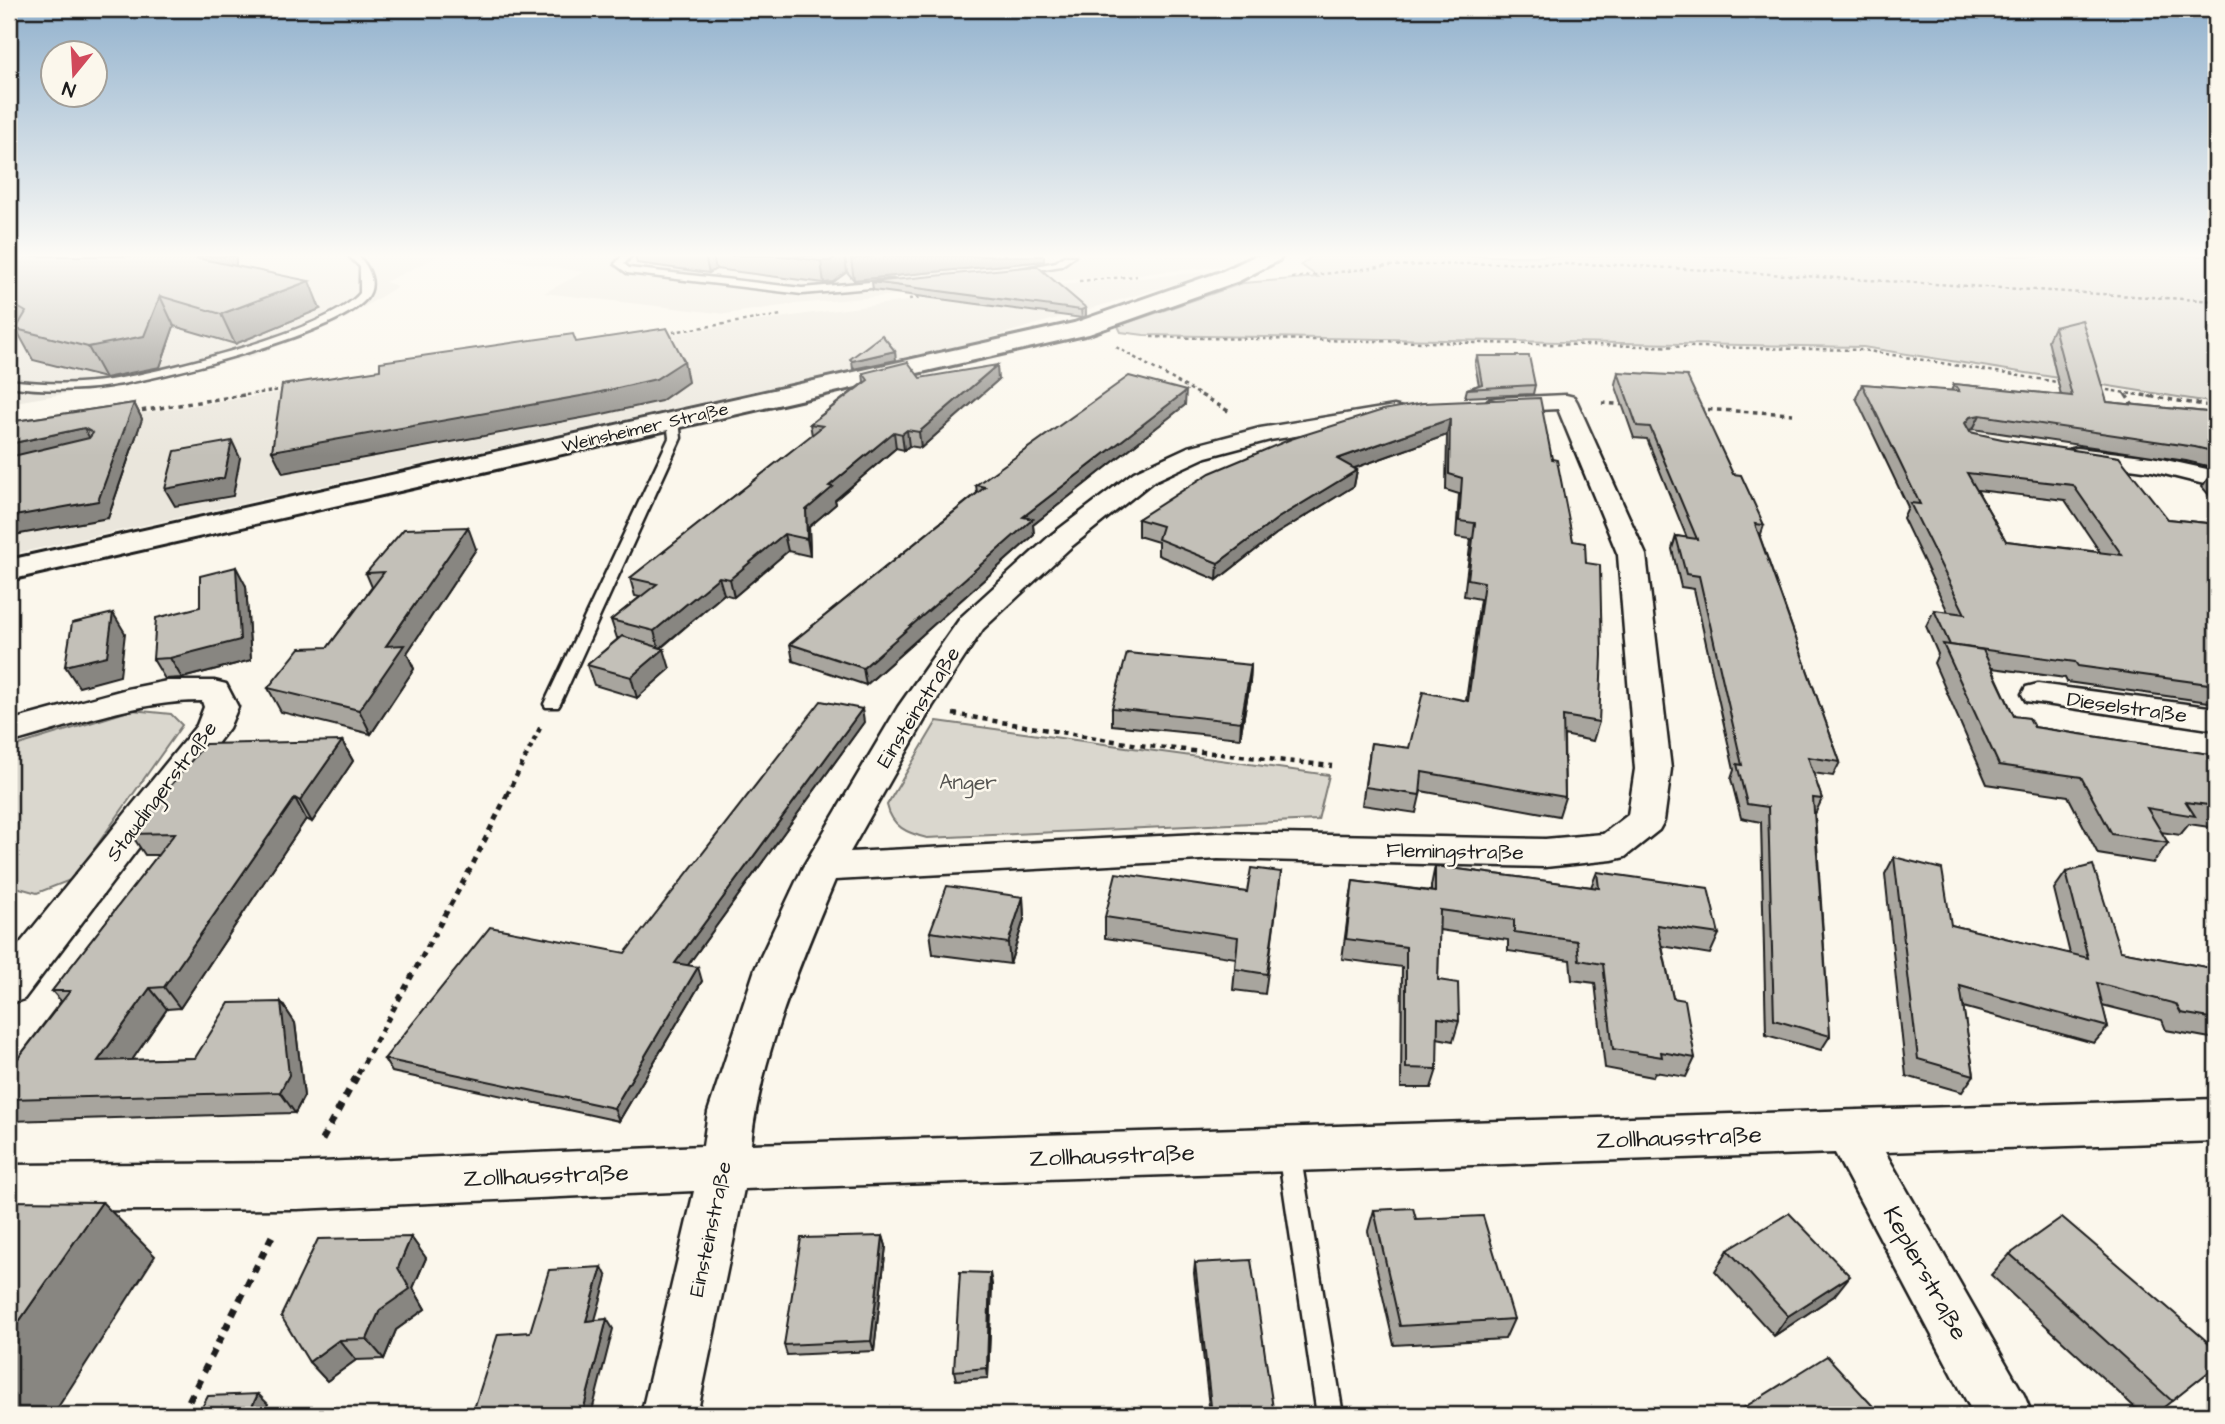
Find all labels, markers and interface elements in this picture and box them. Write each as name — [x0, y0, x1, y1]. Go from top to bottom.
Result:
north arrow — [38, 38, 108, 108]
text: N — [59, 74, 79, 103]
street label: Weinsheimer Straße — [559, 396, 731, 459]
street label: Einsteinstraße — [870, 641, 967, 773]
street label: Dieselstraße — [2065, 685, 2189, 730]
street label: Staudingerstraße — [99, 715, 225, 869]
park label: Anger — [939, 768, 997, 799]
street label: Flemingstraße — [1386, 836, 1524, 869]
street label: Zollhausstraße — [1596, 1118, 1762, 1158]
street label: Zollhausstraße — [1029, 1136, 1195, 1176]
street label: Zollhausstraße — [463, 1156, 629, 1196]
street label: Einsteinstraße — [682, 1159, 739, 1300]
street label: Keplerstraße — [1874, 1200, 1976, 1347]

